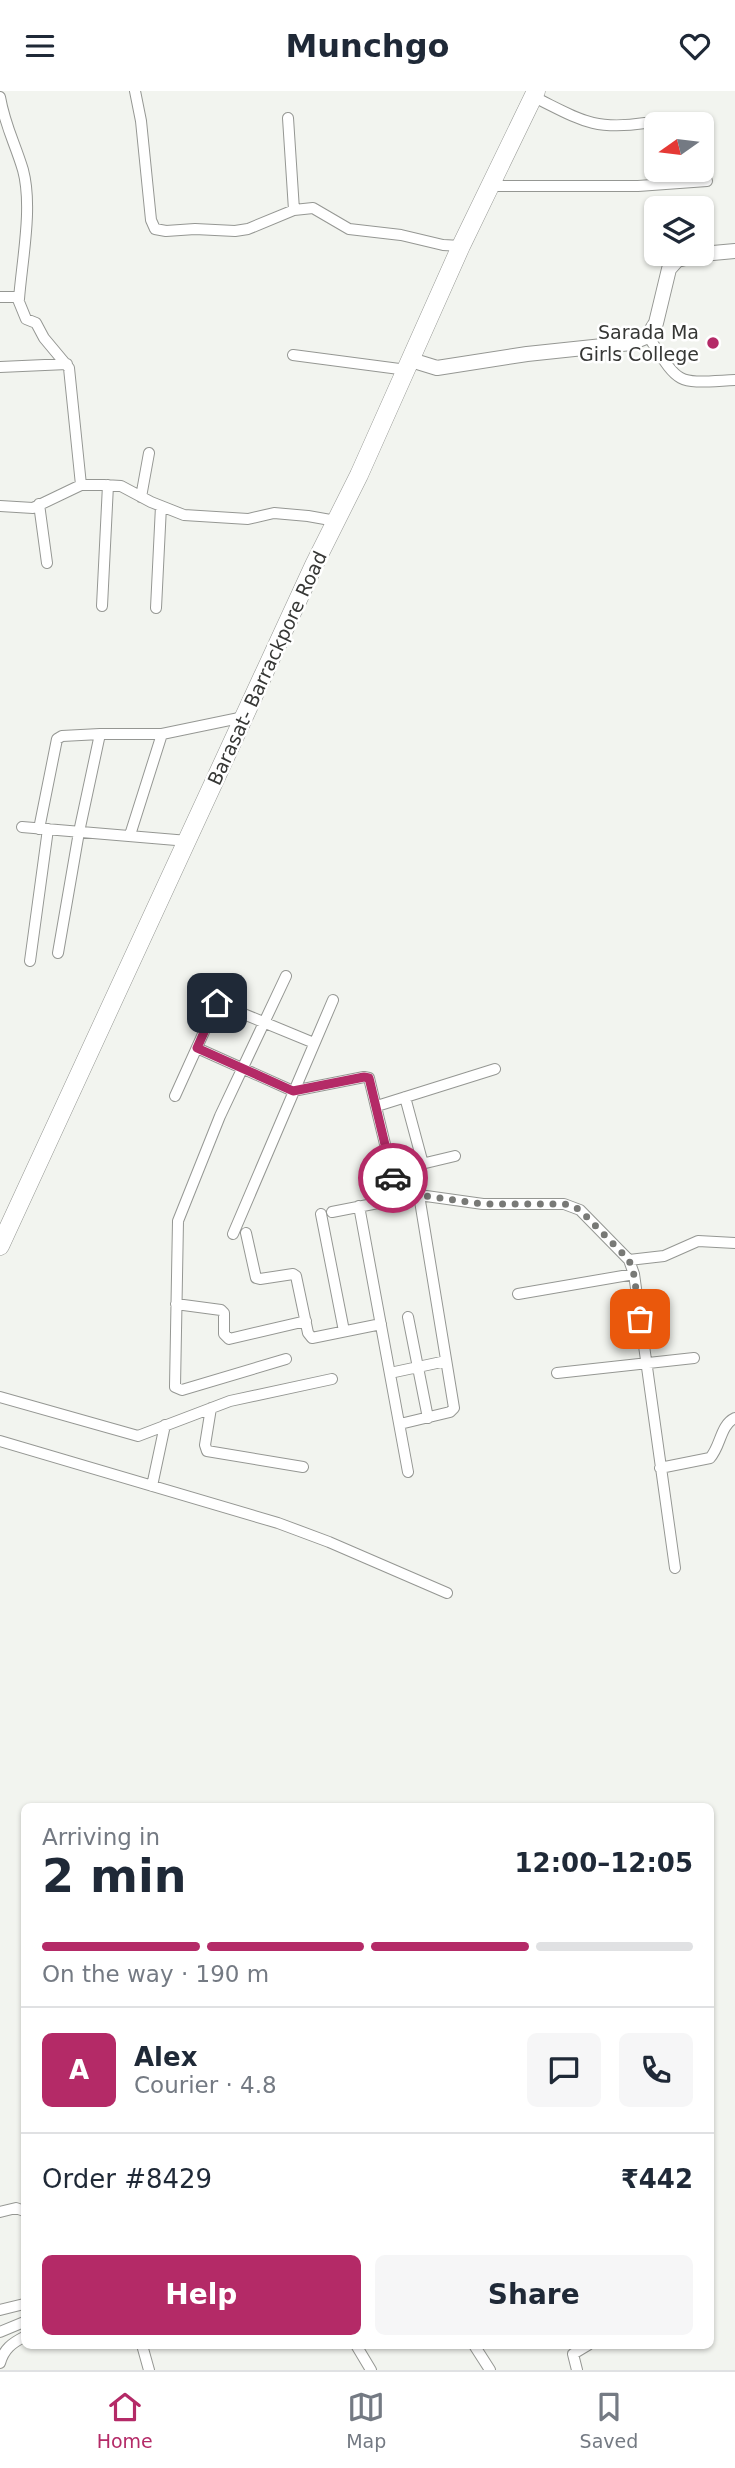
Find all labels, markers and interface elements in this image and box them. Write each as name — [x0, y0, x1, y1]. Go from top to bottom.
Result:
icon: menu — [21, 27, 59, 65]
text: Munchgo — [285, 27, 450, 65]
icon: heart — [676, 27, 714, 65]
north arrow — [644, 112, 714, 182]
map controls — [644, 112, 714, 266]
button: layers — [644, 196, 714, 266]
place label: Sarada Ma Girls College — [579, 321, 699, 365]
marker: Sarada Ma Girls College — [705, 335, 721, 351]
street label: Barasat- Barrackpore Road — [203, 548, 331, 788]
pin — [187, 973, 247, 1033]
icon: home — [198, 984, 236, 1022]
courier — [358, 1143, 428, 1213]
icon: car — [374, 1159, 412, 1197]
pin — [610, 1289, 670, 1349]
icon: bag — [621, 1300, 659, 1338]
text: Arriving in — [42, 1824, 160, 1850]
text: 12:00–12:05 — [514, 1848, 693, 1878]
text: 2 min — [42, 1849, 186, 1903]
text: On the way · 190 m — [42, 1961, 269, 1987]
button: chat — [527, 2033, 601, 2107]
button: phone — [619, 2033, 693, 2107]
text: Alex — [134, 2042, 197, 2072]
text: A — [69, 2055, 89, 2085]
text: Courier · 4.8 — [134, 2072, 277, 2098]
text: Order #8429 — [42, 2164, 212, 2194]
text: ₹442 — [621, 2164, 693, 2194]
button: Help — [42, 2255, 361, 2335]
button: Share — [375, 2255, 693, 2335]
tab: Home — [97, 2388, 153, 2452]
tab: Map — [346, 2388, 386, 2452]
tab: Saved — [580, 2388, 638, 2452]

